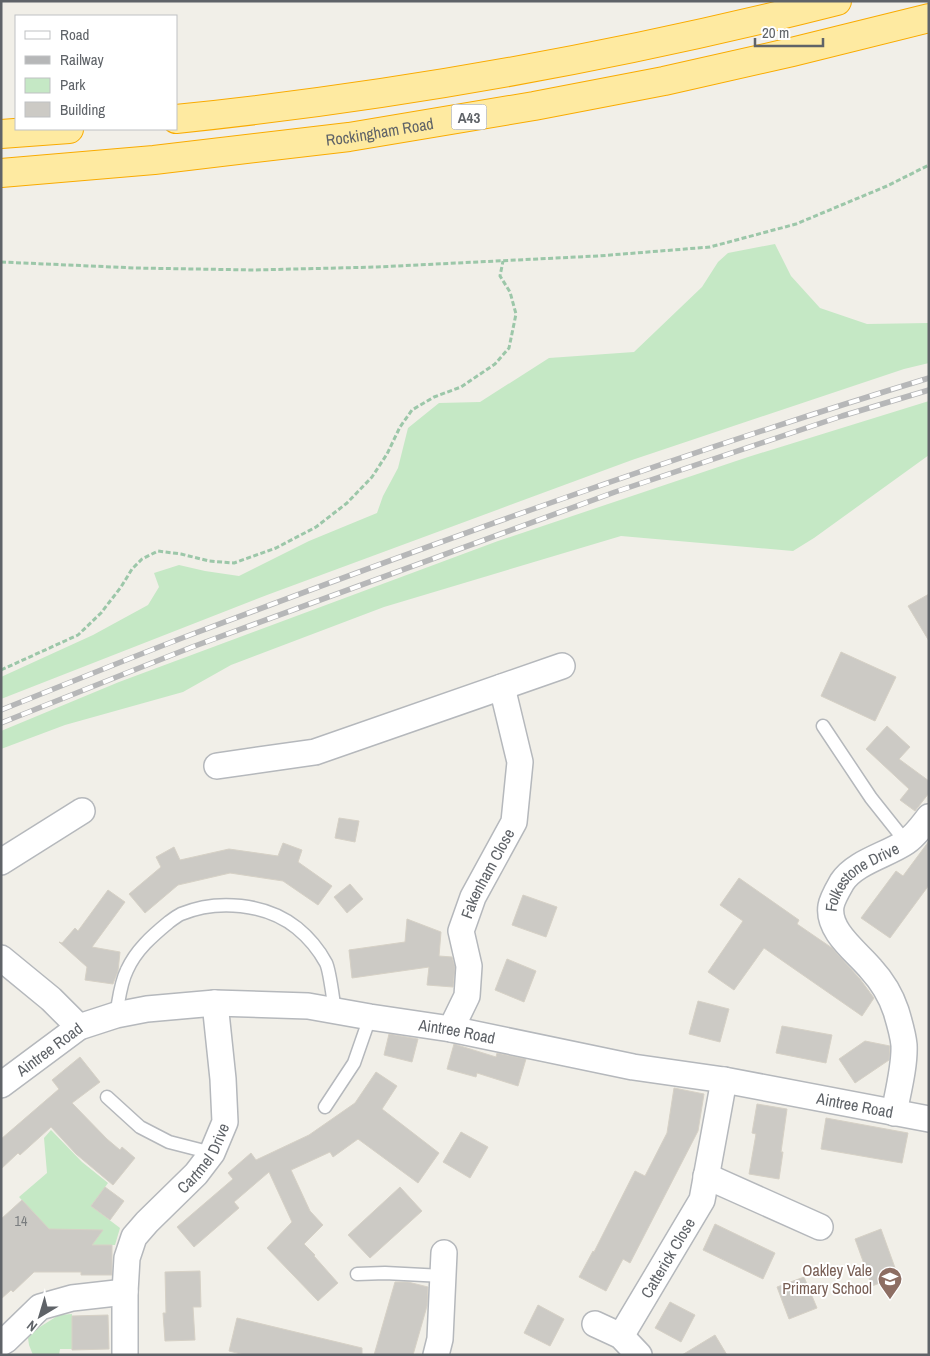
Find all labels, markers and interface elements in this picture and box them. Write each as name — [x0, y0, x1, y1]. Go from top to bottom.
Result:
legend — [15, 15, 178, 130]
scale bar — [755, 15, 822, 47]
text: 20 m — [762, 22, 789, 43]
text: Road — [60, 24, 89, 45]
text: Railway — [60, 49, 105, 70]
text: Park — [60, 74, 86, 95]
text: Building — [60, 99, 105, 120]
road number: A43 — [452, 104, 486, 130]
street label: Rockingham Road — [325, 112, 435, 151]
street label: Fakenham Close — [455, 825, 519, 921]
street label: Folkestone Drive — [819, 837, 903, 913]
street label: Aintree Road — [416, 1013, 497, 1049]
street label: Aintree Road — [11, 1017, 87, 1082]
street label: Aintree Road — [814, 1087, 895, 1123]
street label: Cartmel Drive — [172, 1120, 234, 1198]
house number: 14 — [15, 1212, 28, 1230]
street label: Catterick Close — [635, 1214, 700, 1302]
place label: Oakley Vale Primary School — [782, 1259, 872, 1299]
school or university icon: Oakley Vale Primary School — [877, 1266, 903, 1300]
north arrow — [15, 1291, 65, 1341]
text: N — [23, 1317, 41, 1336]

